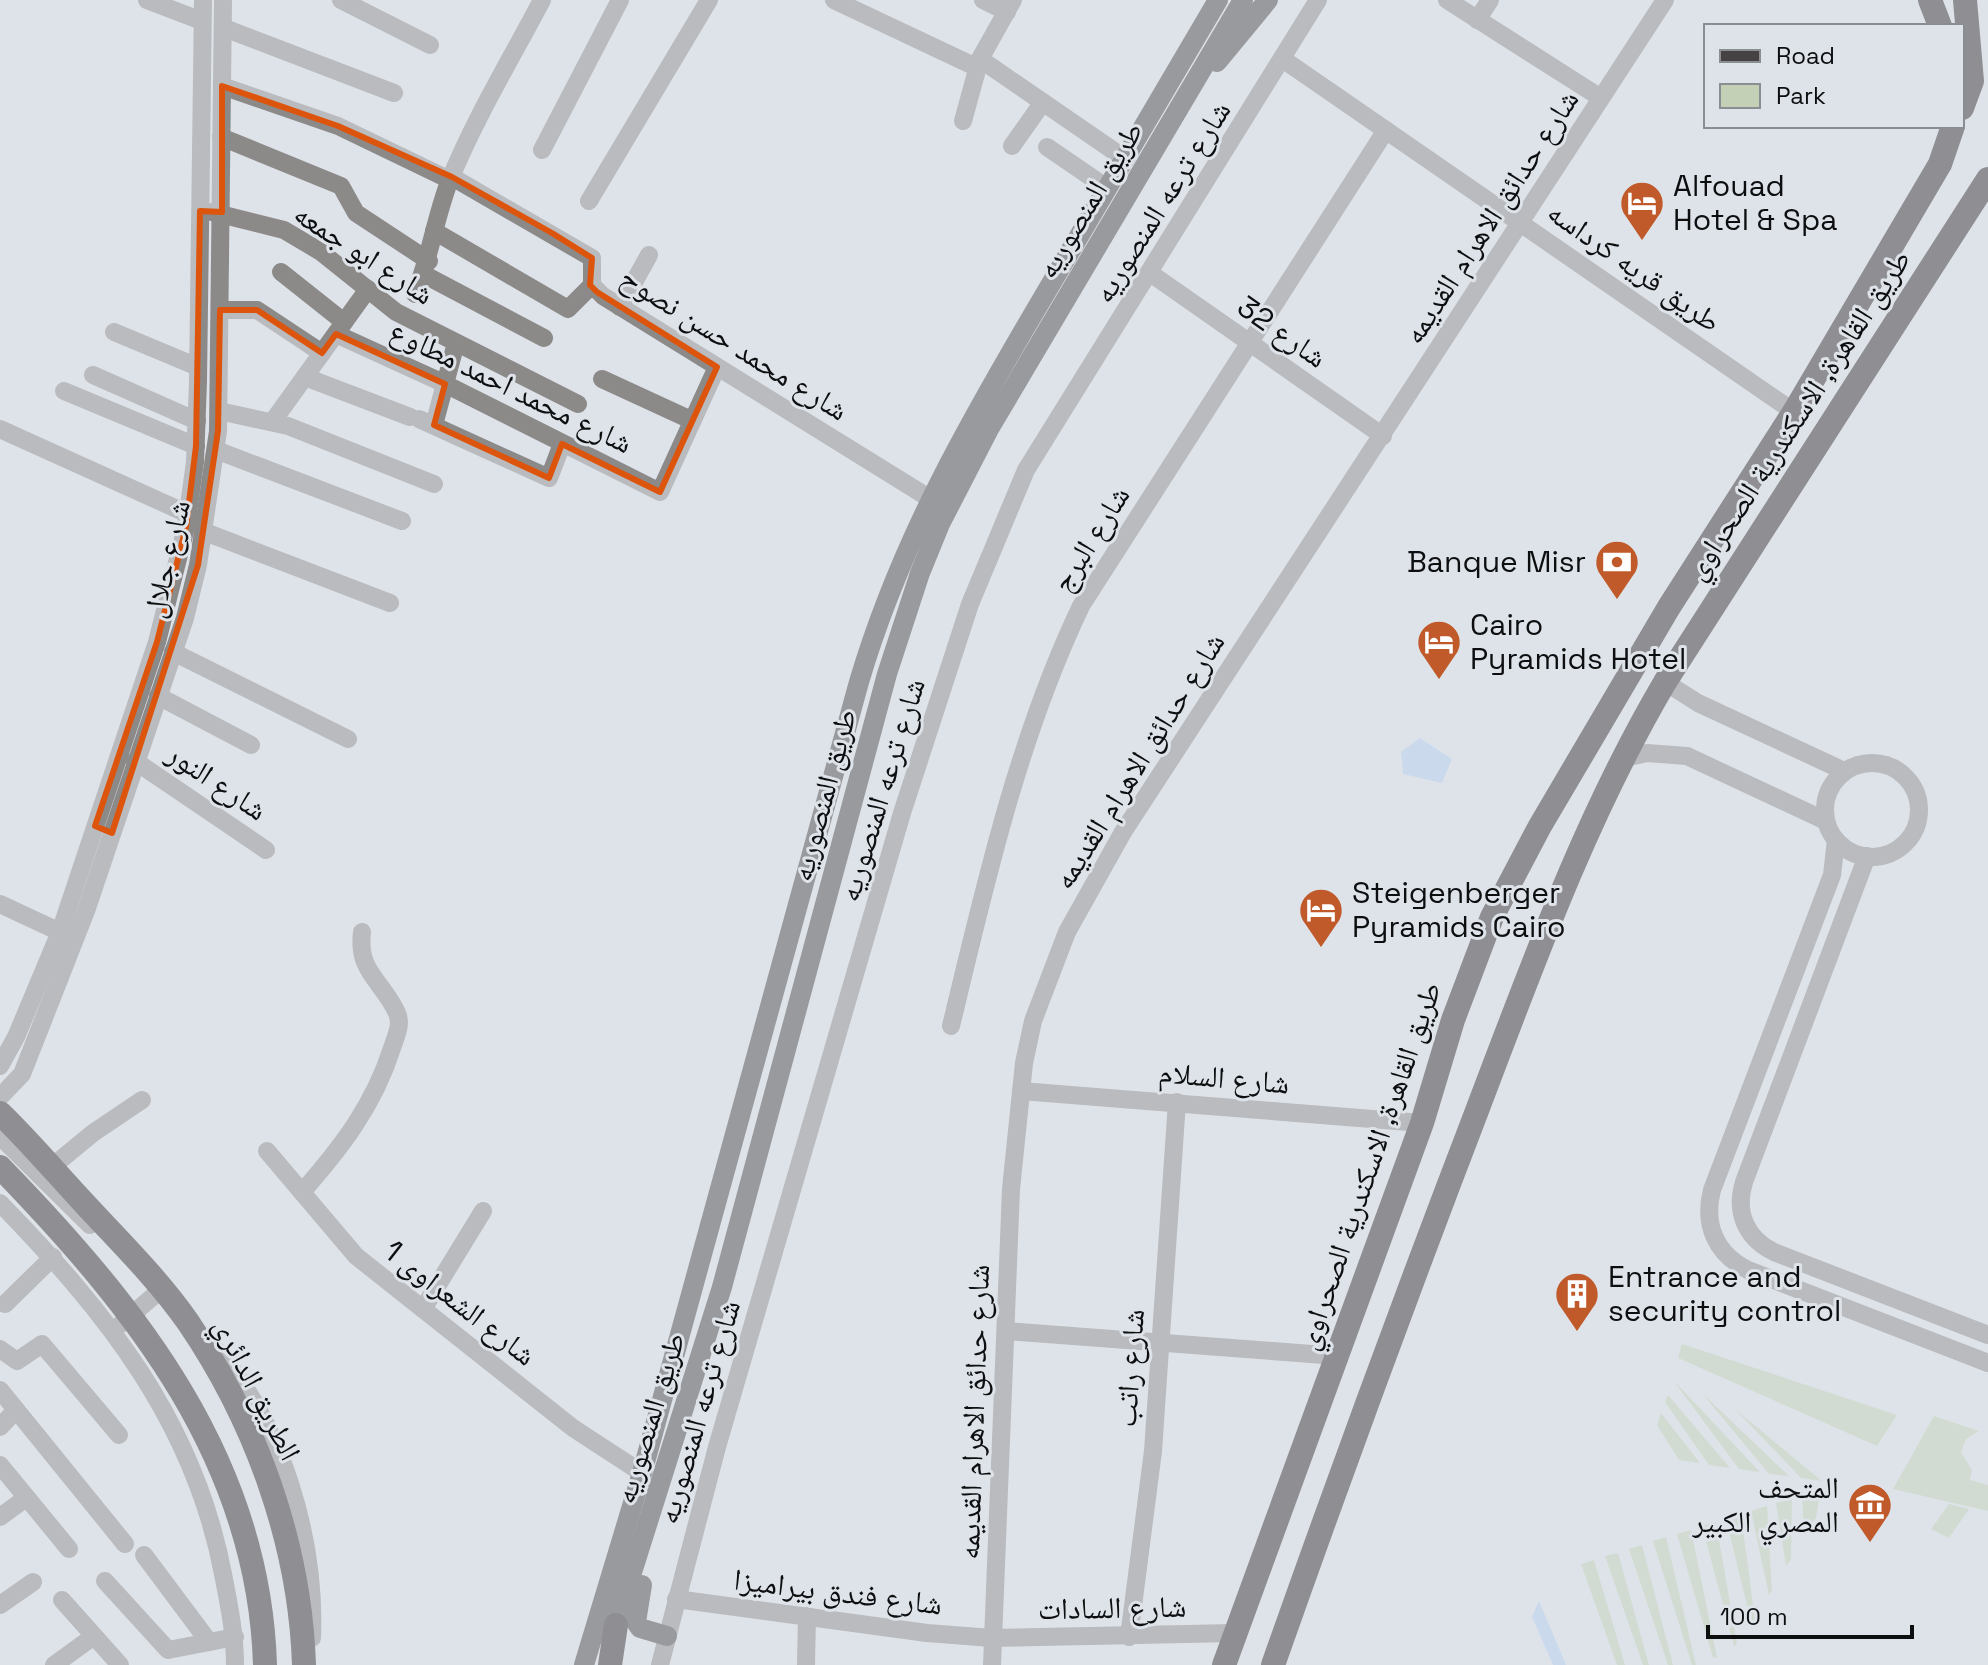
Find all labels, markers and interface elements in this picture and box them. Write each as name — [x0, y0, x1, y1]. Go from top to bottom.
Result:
legend — [1704, 24, 1964, 128]
text: Road — [1776, 40, 1835, 71]
text: Park — [1776, 80, 1826, 111]
street label: شارع حدائق الاهرام القديمه — [1394, 82, 1587, 351]
street label: شارع ترعه المنصوريه — [1084, 93, 1239, 310]
street label: طريق المنصوريه — [1027, 114, 1152, 285]
place label: Alfouad Hotel & Spa — [1673, 166, 1837, 239]
hotel icon: Alfouad Hotel & Spa — [1618, 179, 1666, 242]
street label: طريق قريه كرداسه — [1540, 192, 1729, 341]
street label: شارع ابو جمعه — [287, 194, 442, 313]
street label: طريق القاهرة, الاسكندرية الصحراوي — [1676, 242, 1923, 590]
street label: شارع محمد حسن نصوح — [613, 258, 856, 429]
street label: شارع 32 — [1230, 287, 1335, 377]
street label: شارع محمد احمد مطاوع — [383, 311, 639, 462]
street label: شارع البرج — [1043, 478, 1138, 599]
street label: شارع جلال — [134, 496, 199, 622]
bank icon: Banque Misr — [1593, 538, 1641, 601]
place label: Banque Misr — [1407, 542, 1586, 581]
place label: Cairo Pyramids Hotel — [1470, 605, 1686, 678]
hotel icon: Cairo Pyramids Hotel — [1415, 618, 1463, 681]
street label: شارع حدائق الاهرام القديمه — [1044, 625, 1233, 896]
street label: شارع ترعه المنصوريه — [829, 674, 934, 906]
street label: طريق المنصوريه — [782, 705, 865, 885]
street label: شارع النور — [159, 733, 275, 829]
place label: Steigenberger Pyramids Cairo — [1352, 873, 1566, 946]
hotel icon: Steigenberger Pyramids Cairo — [1297, 886, 1345, 949]
street label: طريق القاهرة, الاسكندرية الصحراوي — [1287, 977, 1454, 1357]
street label: شارع السلام — [1157, 1052, 1291, 1103]
street label: شارع الشعراوى 1 — [376, 1231, 544, 1374]
place label: Entrance and security control — [1608, 1257, 1841, 1330]
street label: شارع حدائق الاهرام القديمه — [949, 1264, 998, 1560]
building icon: Entrance and security control — [1553, 1270, 1601, 1333]
street label: شارع ترعه المنصوريه — [648, 1295, 749, 1528]
street label: شارع راتب — [1106, 1308, 1153, 1428]
street label: الطريق الدائري — [201, 1311, 310, 1469]
street label: طريق المنصوريه — [605, 1328, 694, 1508]
place label: المتحف المصري الكبير — [1691, 1468, 1839, 1546]
museum icon: المتحف المصري الكبير — [1846, 1481, 1894, 1544]
street label: شارع فندق بيراميزا — [732, 1559, 944, 1624]
street label: شارع السادات — [1037, 1587, 1187, 1628]
scale bar — [1708, 1589, 1912, 1639]
text: 100 m — [1720, 1601, 1788, 1632]

